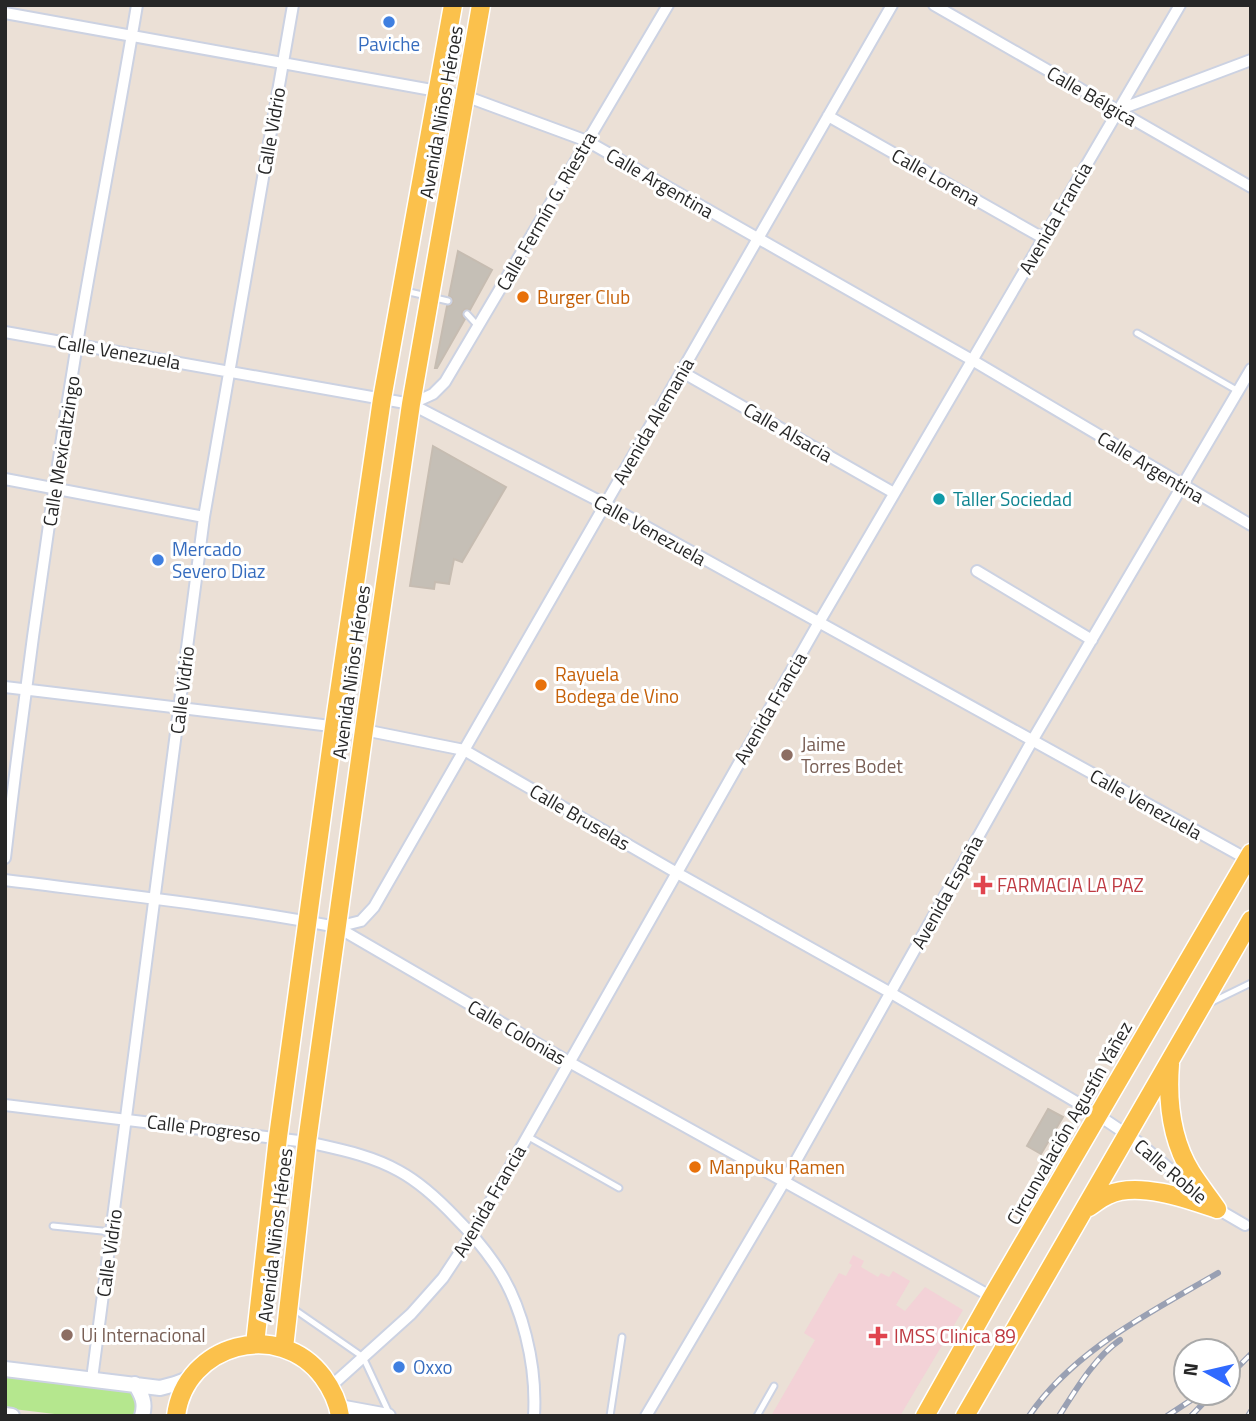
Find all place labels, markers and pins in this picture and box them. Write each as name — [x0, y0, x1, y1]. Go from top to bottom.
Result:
marker: Paviche — [381, 14, 397, 30]
place label: Paviche — [358, 29, 420, 58]
place label: Burger Club — [537, 282, 630, 311]
marker: Burger Club — [515, 289, 531, 305]
place label: Taller Sociedad — [953, 484, 1072, 513]
marker: Taller Sociedad — [931, 491, 947, 507]
place label: Mercado Severo Diaz — [172, 534, 265, 585]
marker: Mercado Severo Diaz — [150, 552, 166, 568]
place label: Rayuela Bodega de Vino — [555, 659, 679, 710]
marker: Rayuela Bodega de Vino — [533, 677, 549, 693]
place label: Jaime Torres Bodet — [801, 729, 903, 780]
marker: Jaime Torres Bodet — [779, 747, 795, 763]
place label: FARMACIA LA PAZ — [997, 870, 1144, 899]
marker: FARMACIA LA PAZ — [975, 877, 991, 893]
place label: Manpuku Ramen — [709, 1152, 845, 1181]
marker: Manpuku Ramen — [687, 1159, 703, 1175]
place label: Ui Internacional — [81, 1320, 206, 1349]
place label: IMSS Clinica 89 — [894, 1321, 1016, 1350]
marker: IMSS Clinica 89 — [868, 1326, 888, 1346]
marker: Ui Internacional — [59, 1327, 75, 1343]
place label: Oxxo — [413, 1352, 453, 1381]
marker: Oxxo — [391, 1359, 407, 1375]

